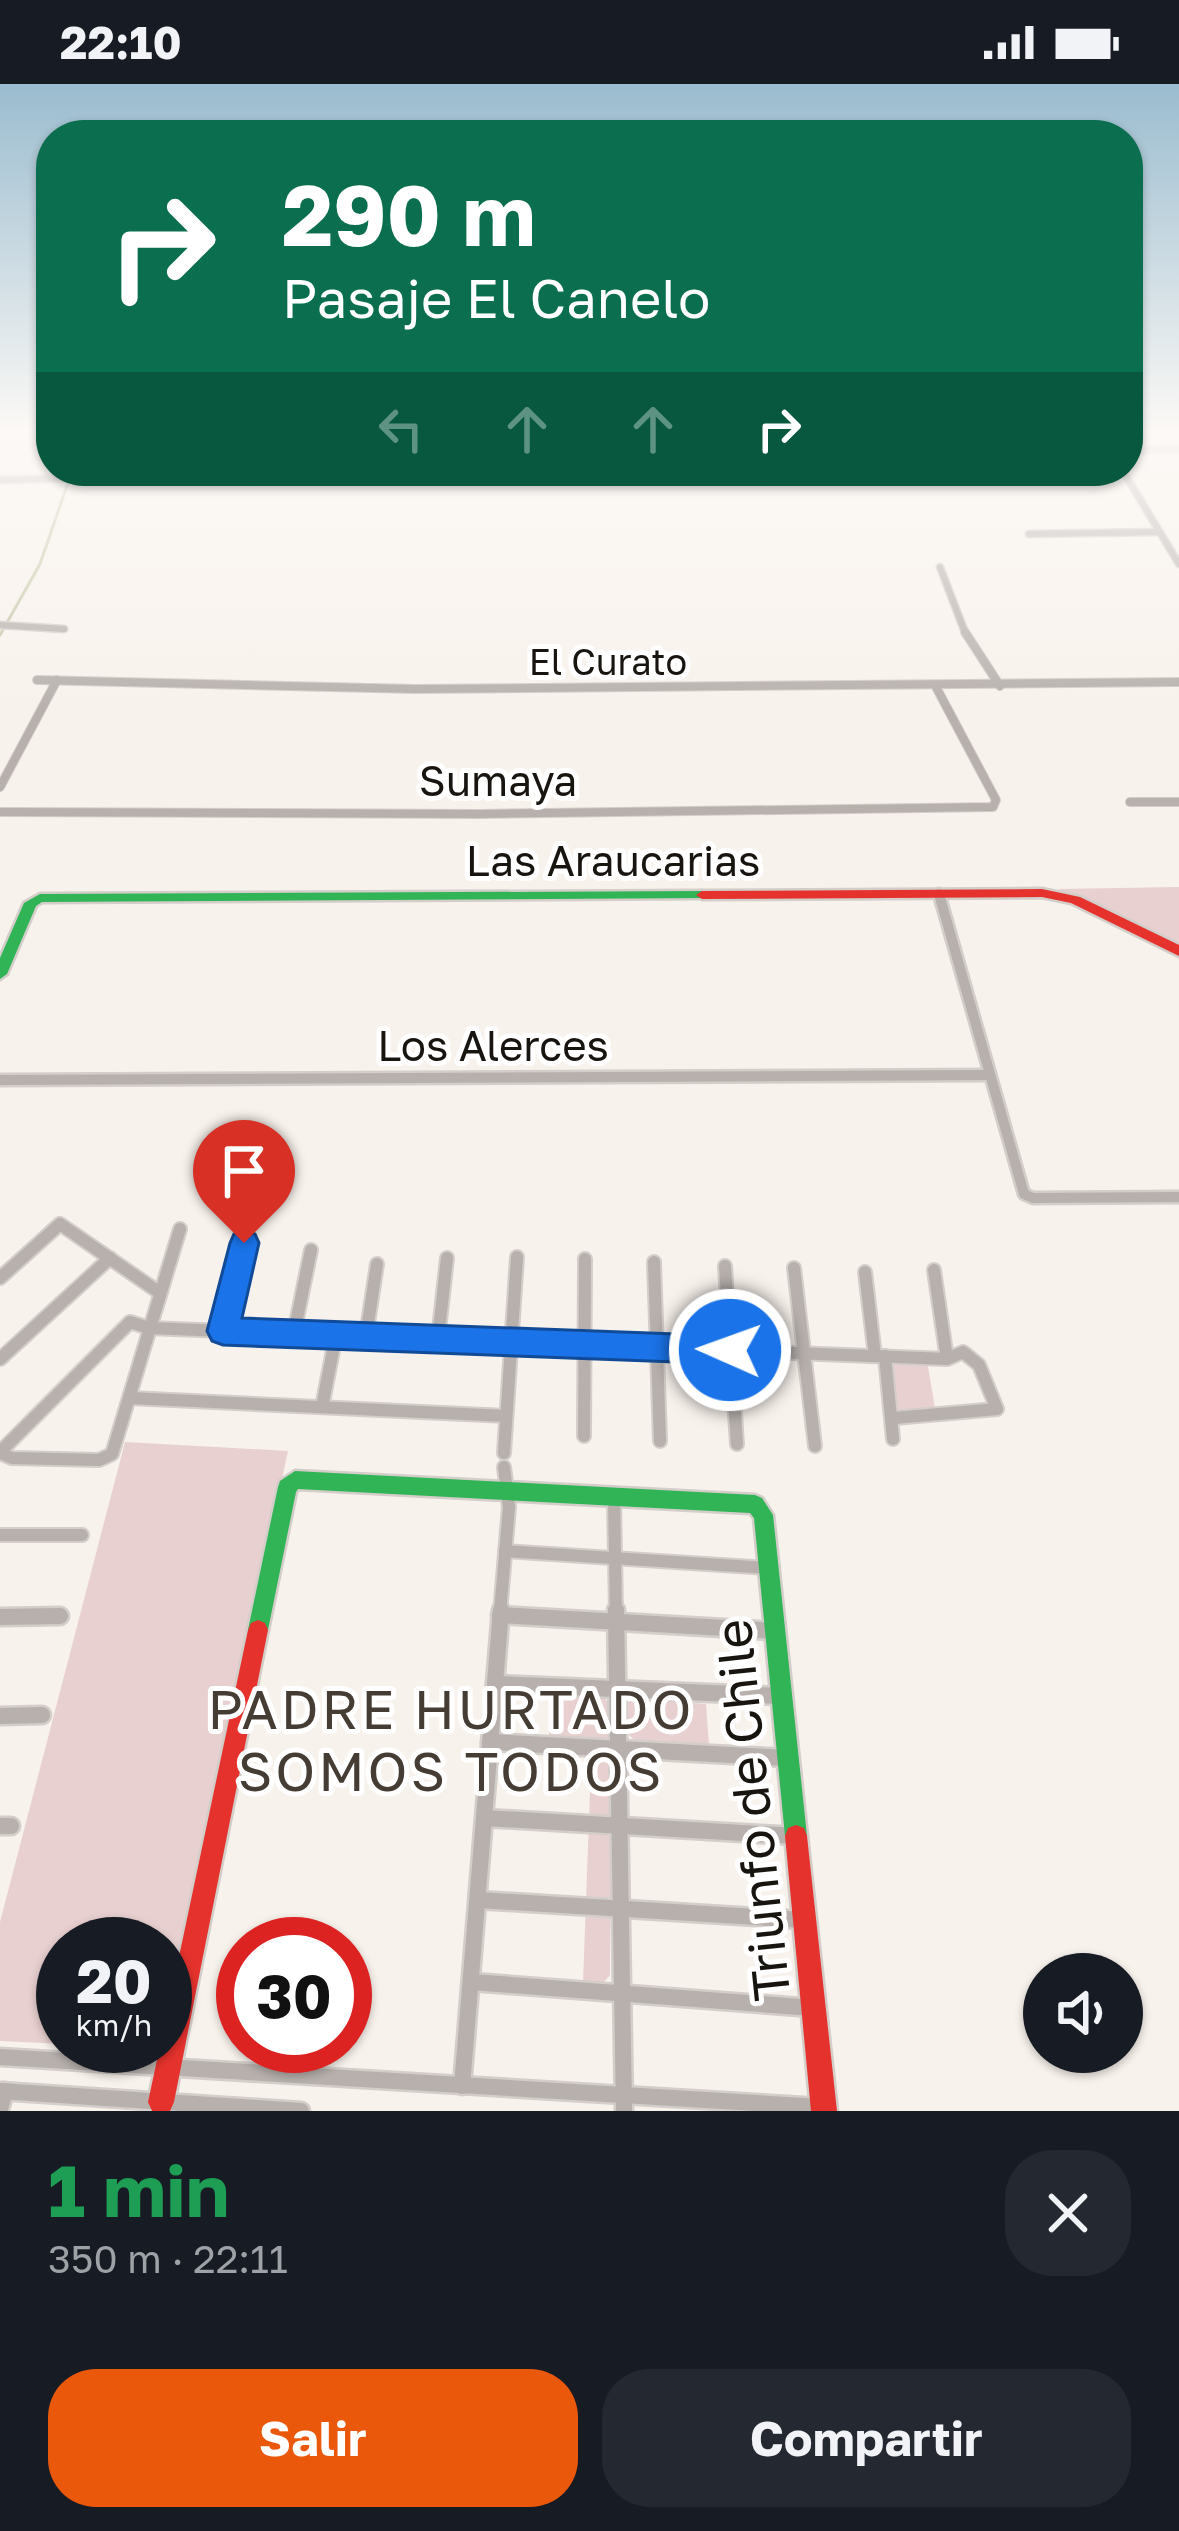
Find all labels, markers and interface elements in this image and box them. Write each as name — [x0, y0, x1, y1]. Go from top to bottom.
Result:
text: 22:10 — [60, 15, 182, 69]
text: 290 m — [282, 164, 536, 264]
icon: right — [84, 168, 240, 324]
text: Pasaje El Canelo — [282, 265, 710, 330]
icon: left — [368, 396, 434, 462]
icon: ahead — [494, 396, 560, 462]
icon: ahead — [620, 396, 686, 462]
icon: right — [746, 396, 812, 462]
street label: El Curato — [529, 640, 687, 683]
street label: Sumaya — [419, 755, 577, 805]
street label: Las Araucarias — [466, 835, 760, 885]
street label: Los Alerces — [377, 1020, 609, 1070]
pin — [193, 1120, 295, 1243]
icon: arrive — [211, 1138, 277, 1204]
position arrow — [667, 1287, 793, 1413]
street label: Triunfo de Chile — [701, 1616, 801, 2004]
district label: PADRE HURTADO SOMOS TODOS — [208, 1676, 694, 1803]
speed limit sign: 30 — [216, 1917, 372, 2073]
text: 20 — [76, 1944, 152, 2016]
map controls — [1023, 1953, 1143, 2073]
button: sound — [1023, 1953, 1143, 2073]
text: km/h — [76, 2007, 152, 2043]
text: 1 min — [48, 2146, 229, 2233]
button: close — [1005, 2150, 1131, 2276]
text: 350 m · 22:11 — [48, 2235, 288, 2282]
button: Salir — [48, 2369, 578, 2507]
button: Compartir — [602, 2369, 1131, 2507]

